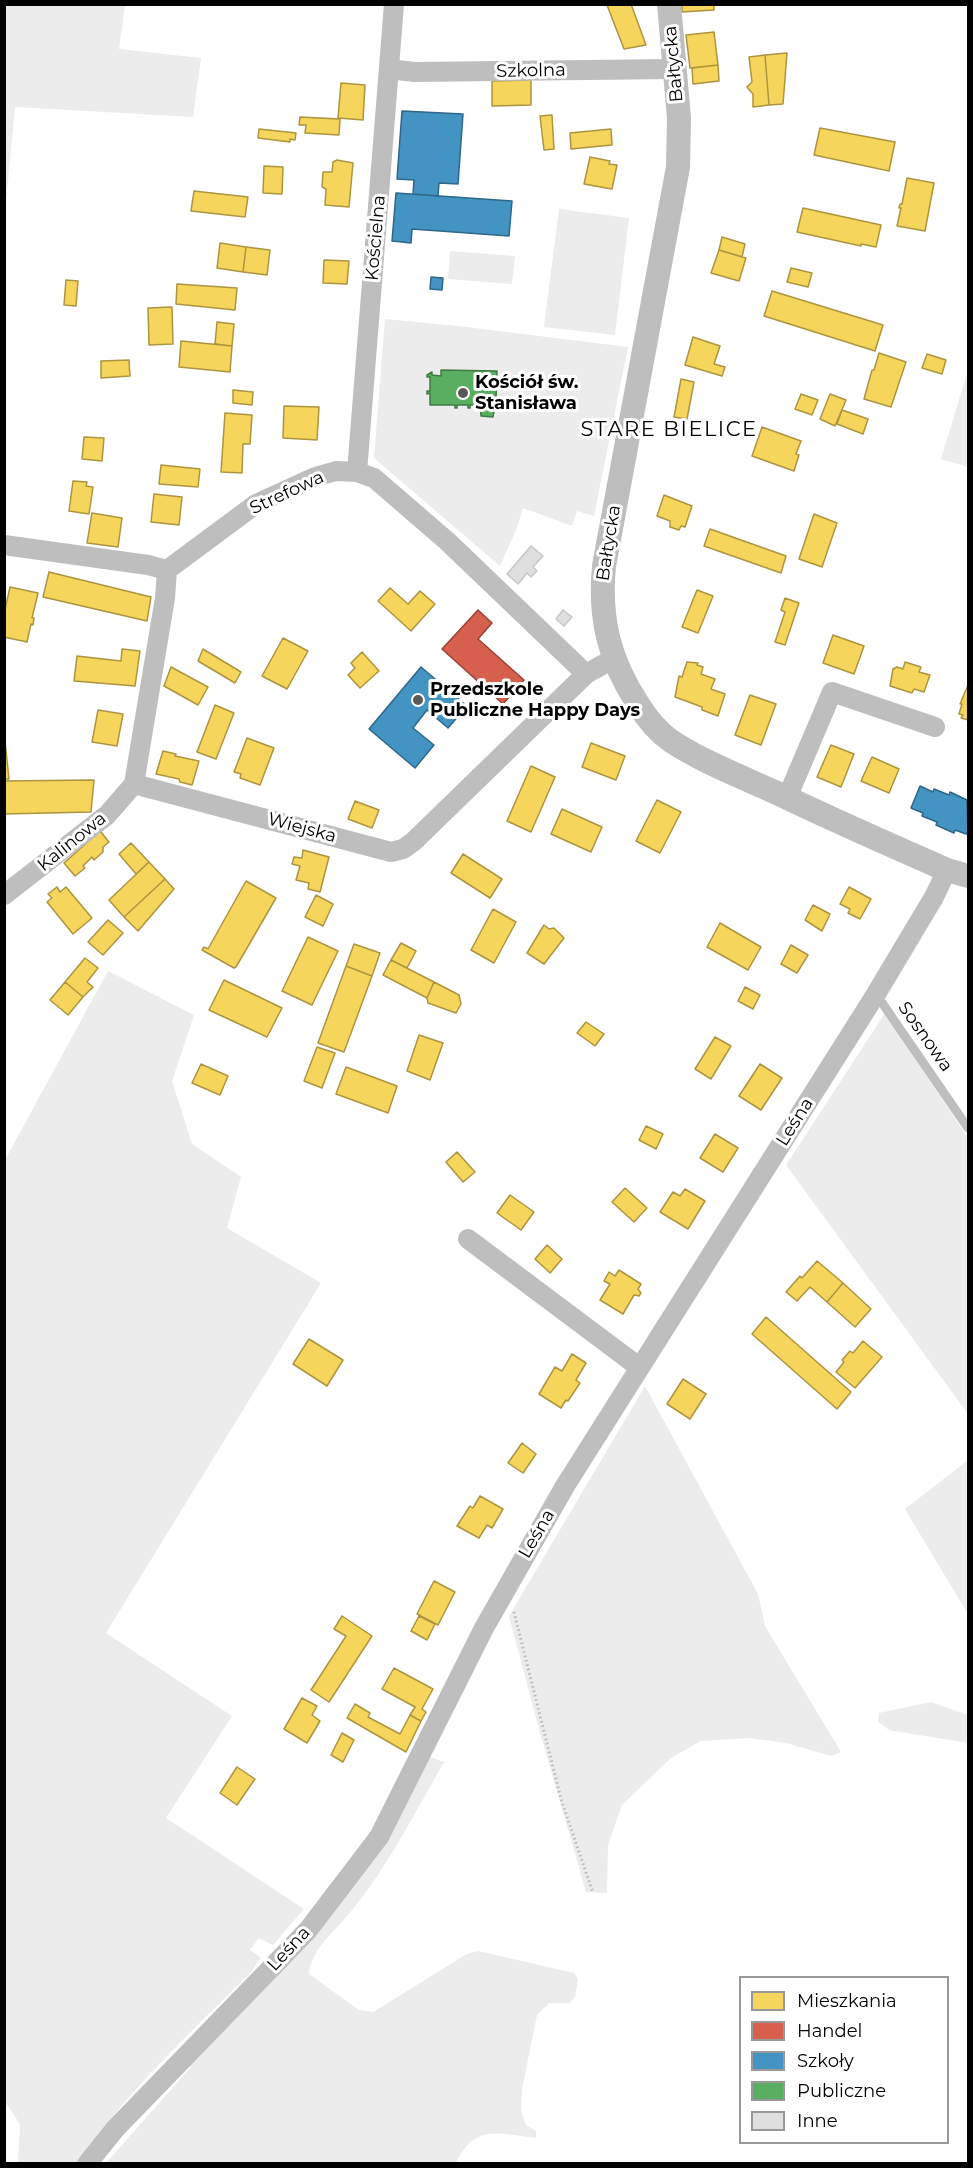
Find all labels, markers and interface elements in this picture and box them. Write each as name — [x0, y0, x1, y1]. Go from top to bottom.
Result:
street label: Bałtycka — [660, 25, 688, 103]
street label: Szkolna — [496, 60, 566, 82]
street label: Kościelna — [362, 194, 390, 282]
place label: Kościół św. Stanisława — [475, 372, 578, 415]
marker: Kościół św. Stanisława — [456, 386, 470, 400]
district label: STARE BIELICE — [580, 417, 758, 443]
street label: Strefowa — [247, 466, 327, 520]
street label: Bałtycka — [592, 503, 626, 583]
place label: Przedszkole Publiczne Happy Days — [430, 679, 640, 722]
marker: Przedszkole Publiczne Happy Days — [411, 693, 425, 707]
street label: Kalinowa — [33, 808, 111, 876]
street label: Wiejska — [265, 808, 339, 848]
street label: Sosnowa — [893, 998, 957, 1076]
street label: Leśna — [772, 1094, 818, 1150]
street label: Leśna — [514, 1506, 560, 1562]
street label: Leśna — [263, 1922, 315, 1976]
legend — [739, 1976, 949, 2144]
text: Mieszkania — [797, 1990, 897, 2012]
text: Handel — [797, 2020, 862, 2042]
text: Szkoły — [797, 2050, 854, 2072]
text: Publiczne — [797, 2080, 886, 2102]
text: Inne — [797, 2110, 838, 2132]

